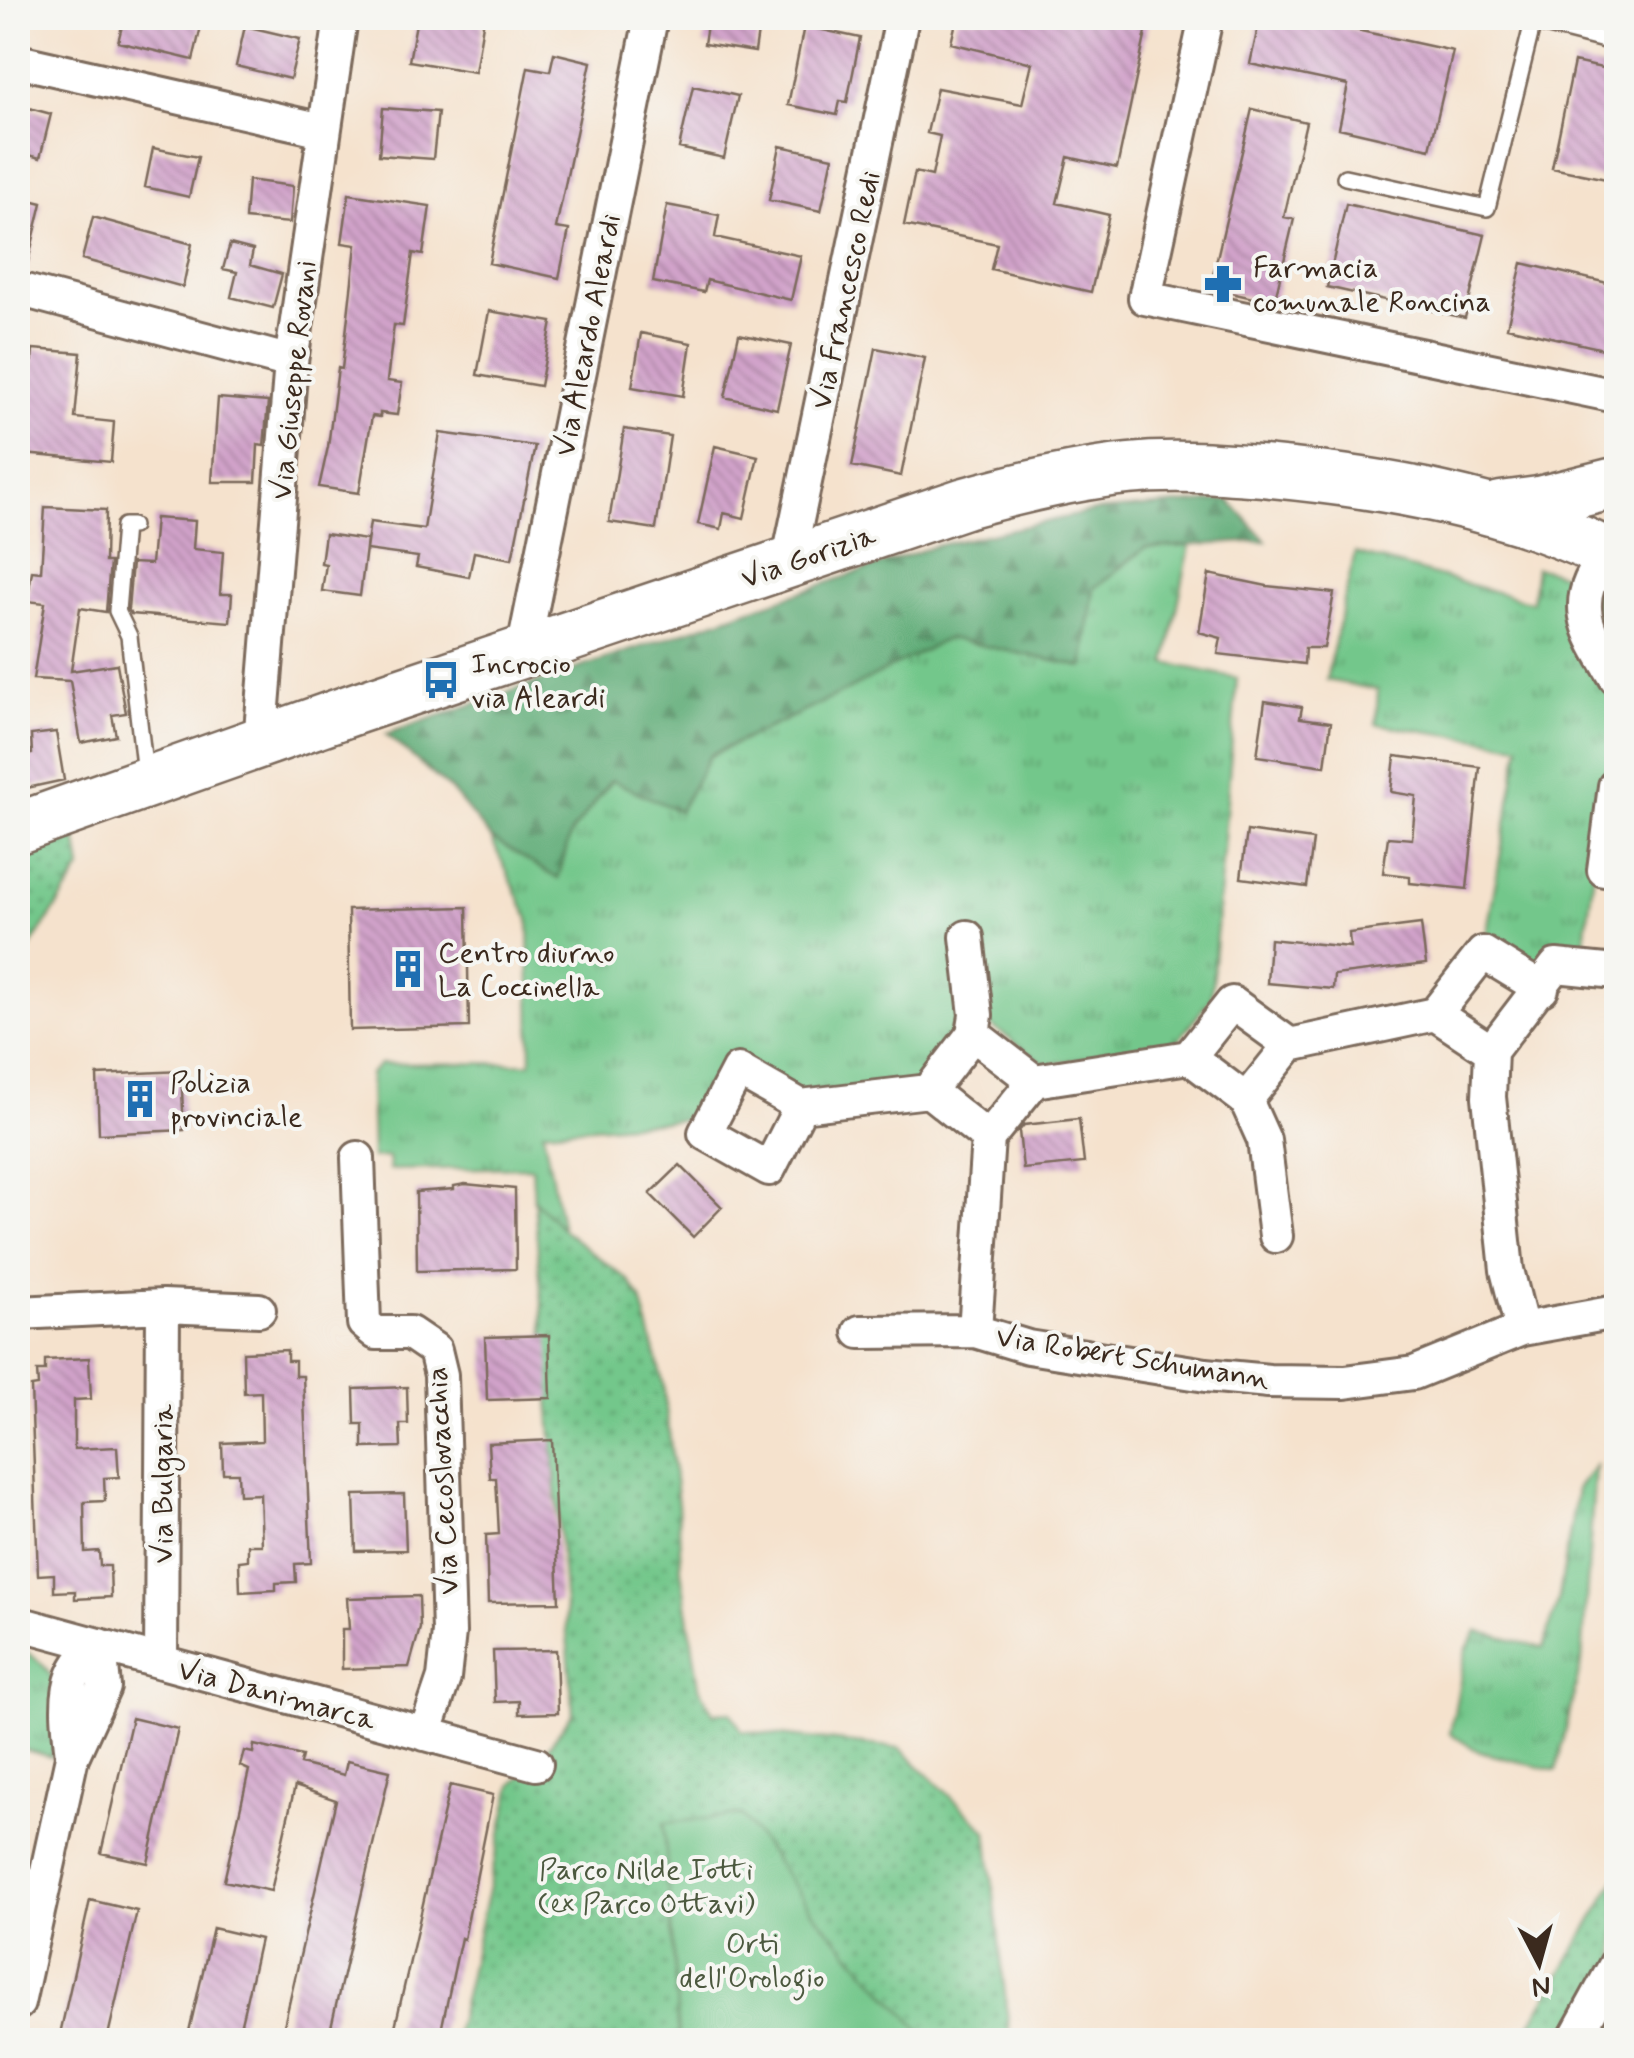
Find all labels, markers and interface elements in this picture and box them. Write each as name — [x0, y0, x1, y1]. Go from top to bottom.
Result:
street label: Via Francesco Redi — [802, 167, 891, 413]
street label: Via Aleardo Aleardi — [546, 211, 631, 460]
place label: Farmacia comunale Roncina — [1253, 249, 1491, 322]
street label: Via Giuseppe Rovani — [263, 258, 326, 502]
pharmacy icon: Farmacia comunale Roncina — [1202, 263, 1244, 305]
street label: Via Gorizia — [736, 516, 882, 599]
place label: Incrocio via Aleardi — [471, 645, 605, 718]
bus stop icon: Incrocio via Aleardi — [420, 659, 462, 701]
place label: Centro diurno La Coccinella — [438, 934, 615, 1007]
building icon: Centro diurno La Coccinella — [387, 948, 429, 990]
place label: Polizia provinciale — [170, 1064, 303, 1137]
building icon: Polizia provinciale — [119, 1078, 161, 1120]
street label: Via Robert Schumann — [993, 1318, 1273, 1399]
street label: Via Cecoslovacchia — [418, 1366, 469, 1596]
street label: Via Bulgaria — [144, 1403, 185, 1564]
street label: Via Danimarca — [174, 1650, 381, 1741]
park label: Parco Nilde Iotti (ex Parco Ottavi) — [537, 1851, 755, 1924]
north arrow — [1489, 1913, 1589, 2013]
park label: Orti dell'Orologio — [679, 1925, 825, 2001]
text: N — [1530, 1966, 1553, 2005]

